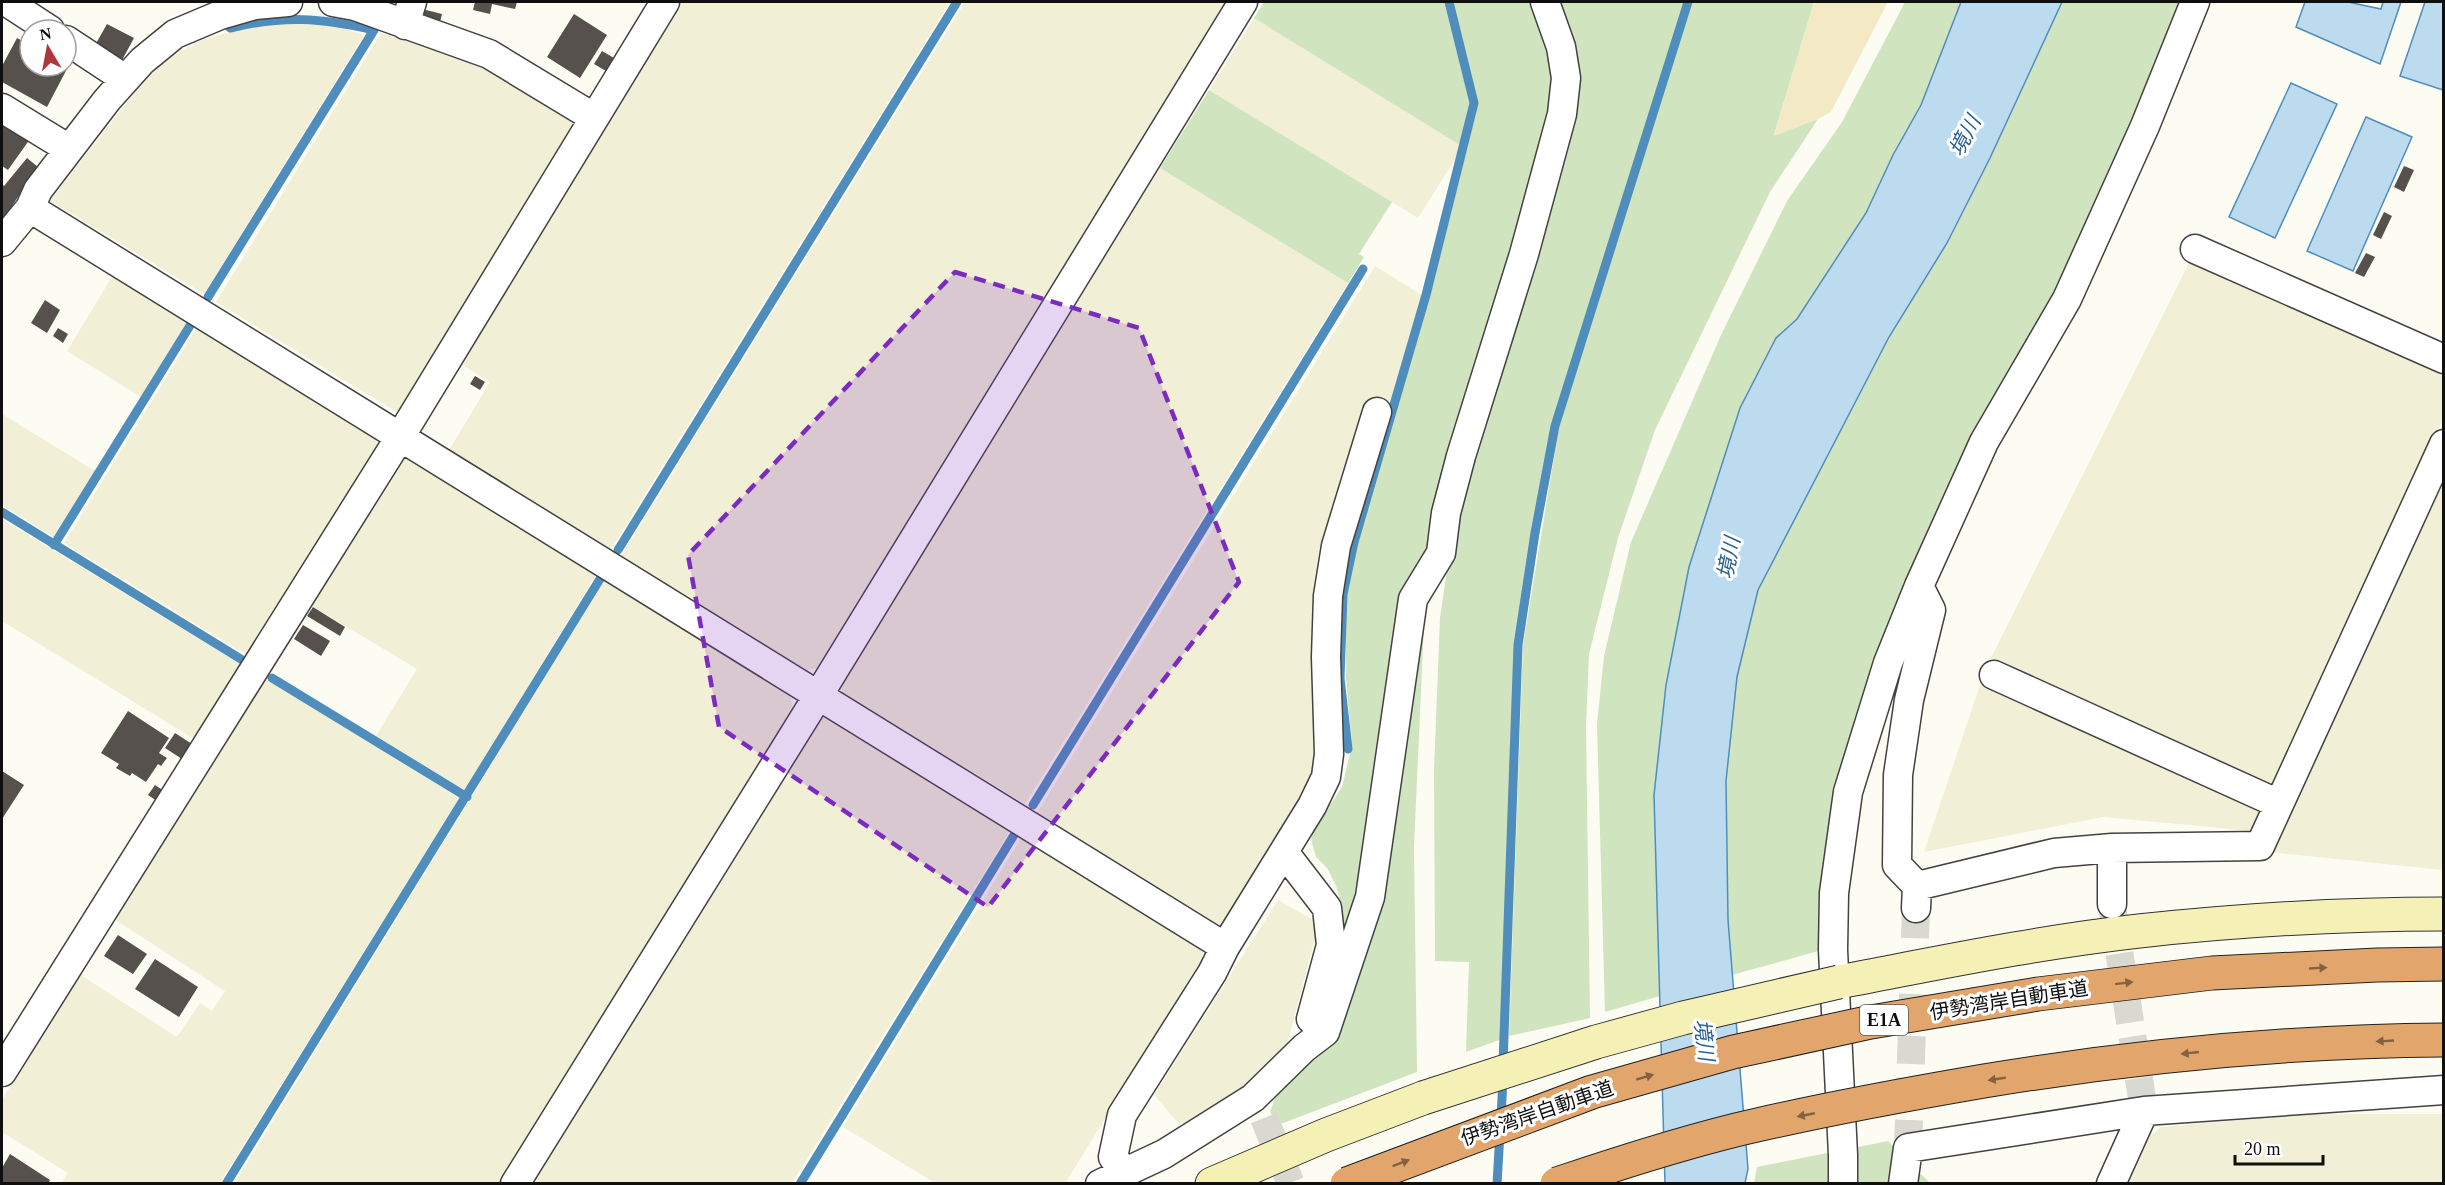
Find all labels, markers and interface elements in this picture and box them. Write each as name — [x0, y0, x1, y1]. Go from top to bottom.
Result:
north arrow — [18, 18, 78, 78]
text: N — [38, 24, 53, 43]
water label: 境川 — [1945, 110, 1986, 160]
water label: 境川 — [1713, 533, 1745, 581]
one-way arrow — [2309, 963, 2328, 972]
street label: 伊勢湾岸自動車道 — [1928, 977, 2090, 1023]
one-way arrow — [2115, 979, 2134, 988]
road number: E1A — [1860, 1005, 1908, 1035]
water label: 境川 — [1690, 1018, 1719, 1064]
one-way arrow — [2376, 1036, 2395, 1045]
one-way arrow — [2181, 1048, 2200, 1058]
one-way arrow — [1636, 1072, 1654, 1081]
one-way arrow — [1988, 1075, 2007, 1084]
street label: 伊勢湾岸自動車道 — [1458, 1077, 1616, 1149]
one-way arrow — [1796, 1111, 1815, 1120]
scale bar — [2235, 1128, 2324, 1166]
text: 20 m — [2244, 1139, 2281, 1159]
one-way arrow — [1393, 1157, 1411, 1167]

